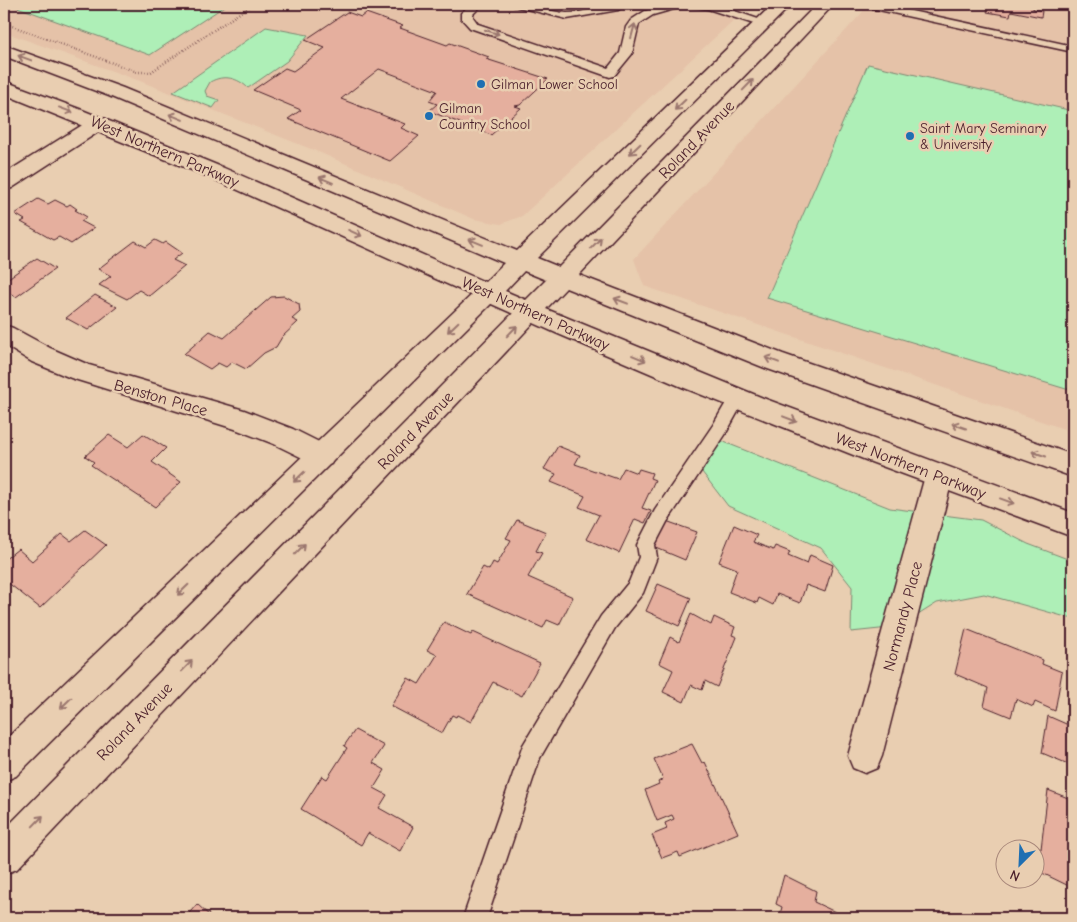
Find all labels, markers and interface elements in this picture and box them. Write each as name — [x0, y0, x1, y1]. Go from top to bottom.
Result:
one-way arrow — [628, 24, 638, 40]
one-way arrow — [483, 28, 499, 37]
one-way arrow — [17, 53, 33, 62]
place label: Gilman Lower School — [491, 76, 618, 93]
marker: Gilman Lower School — [475, 78, 487, 90]
one-way arrow — [742, 78, 754, 91]
street label: Roland Avenue — [655, 97, 738, 182]
one-way arrow — [674, 99, 687, 111]
place label: Gilman Country School — [439, 100, 530, 133]
one-way arrow — [58, 106, 73, 115]
marker: Gilman Country School — [423, 110, 435, 122]
street label: West Northern Parkway — [88, 112, 242, 192]
one-way arrow — [169, 112, 184, 121]
place label: Saint Mary Seminary & University — [920, 120, 1047, 153]
marker: Saint Mary Seminary & University — [904, 130, 916, 142]
one-way arrow — [629, 143, 641, 155]
one-way arrow — [319, 174, 334, 184]
one-way arrow — [347, 229, 362, 239]
one-way arrow — [590, 236, 602, 249]
one-way arrow — [469, 237, 484, 246]
street label: West Northern Parkway — [459, 273, 613, 355]
one-way arrow — [614, 296, 629, 305]
one-way arrow — [447, 321, 459, 333]
one-way arrow — [505, 325, 517, 337]
one-way arrow — [631, 354, 646, 363]
one-way arrow — [765, 355, 780, 364]
street label: Benston Place — [112, 376, 210, 420]
street label: Roland Avenue — [374, 388, 457, 473]
one-way arrow — [782, 415, 797, 424]
one-way arrow — [951, 421, 967, 430]
street label: West Northern Parkway — [833, 429, 989, 503]
one-way arrow — [1032, 449, 1047, 458]
one-way arrow — [293, 471, 305, 483]
one-way arrow — [999, 497, 1015, 506]
one-way arrow — [294, 543, 306, 556]
street label: Normandy Place — [880, 559, 926, 673]
one-way arrow — [176, 584, 189, 596]
one-way arrow — [181, 660, 193, 673]
street label: Roland Avenue — [93, 679, 176, 764]
one-way arrow — [60, 697, 72, 709]
one-way arrow — [32, 815, 44, 827]
north arrow — [994, 840, 1044, 890]
text: N — [1007, 866, 1023, 885]

